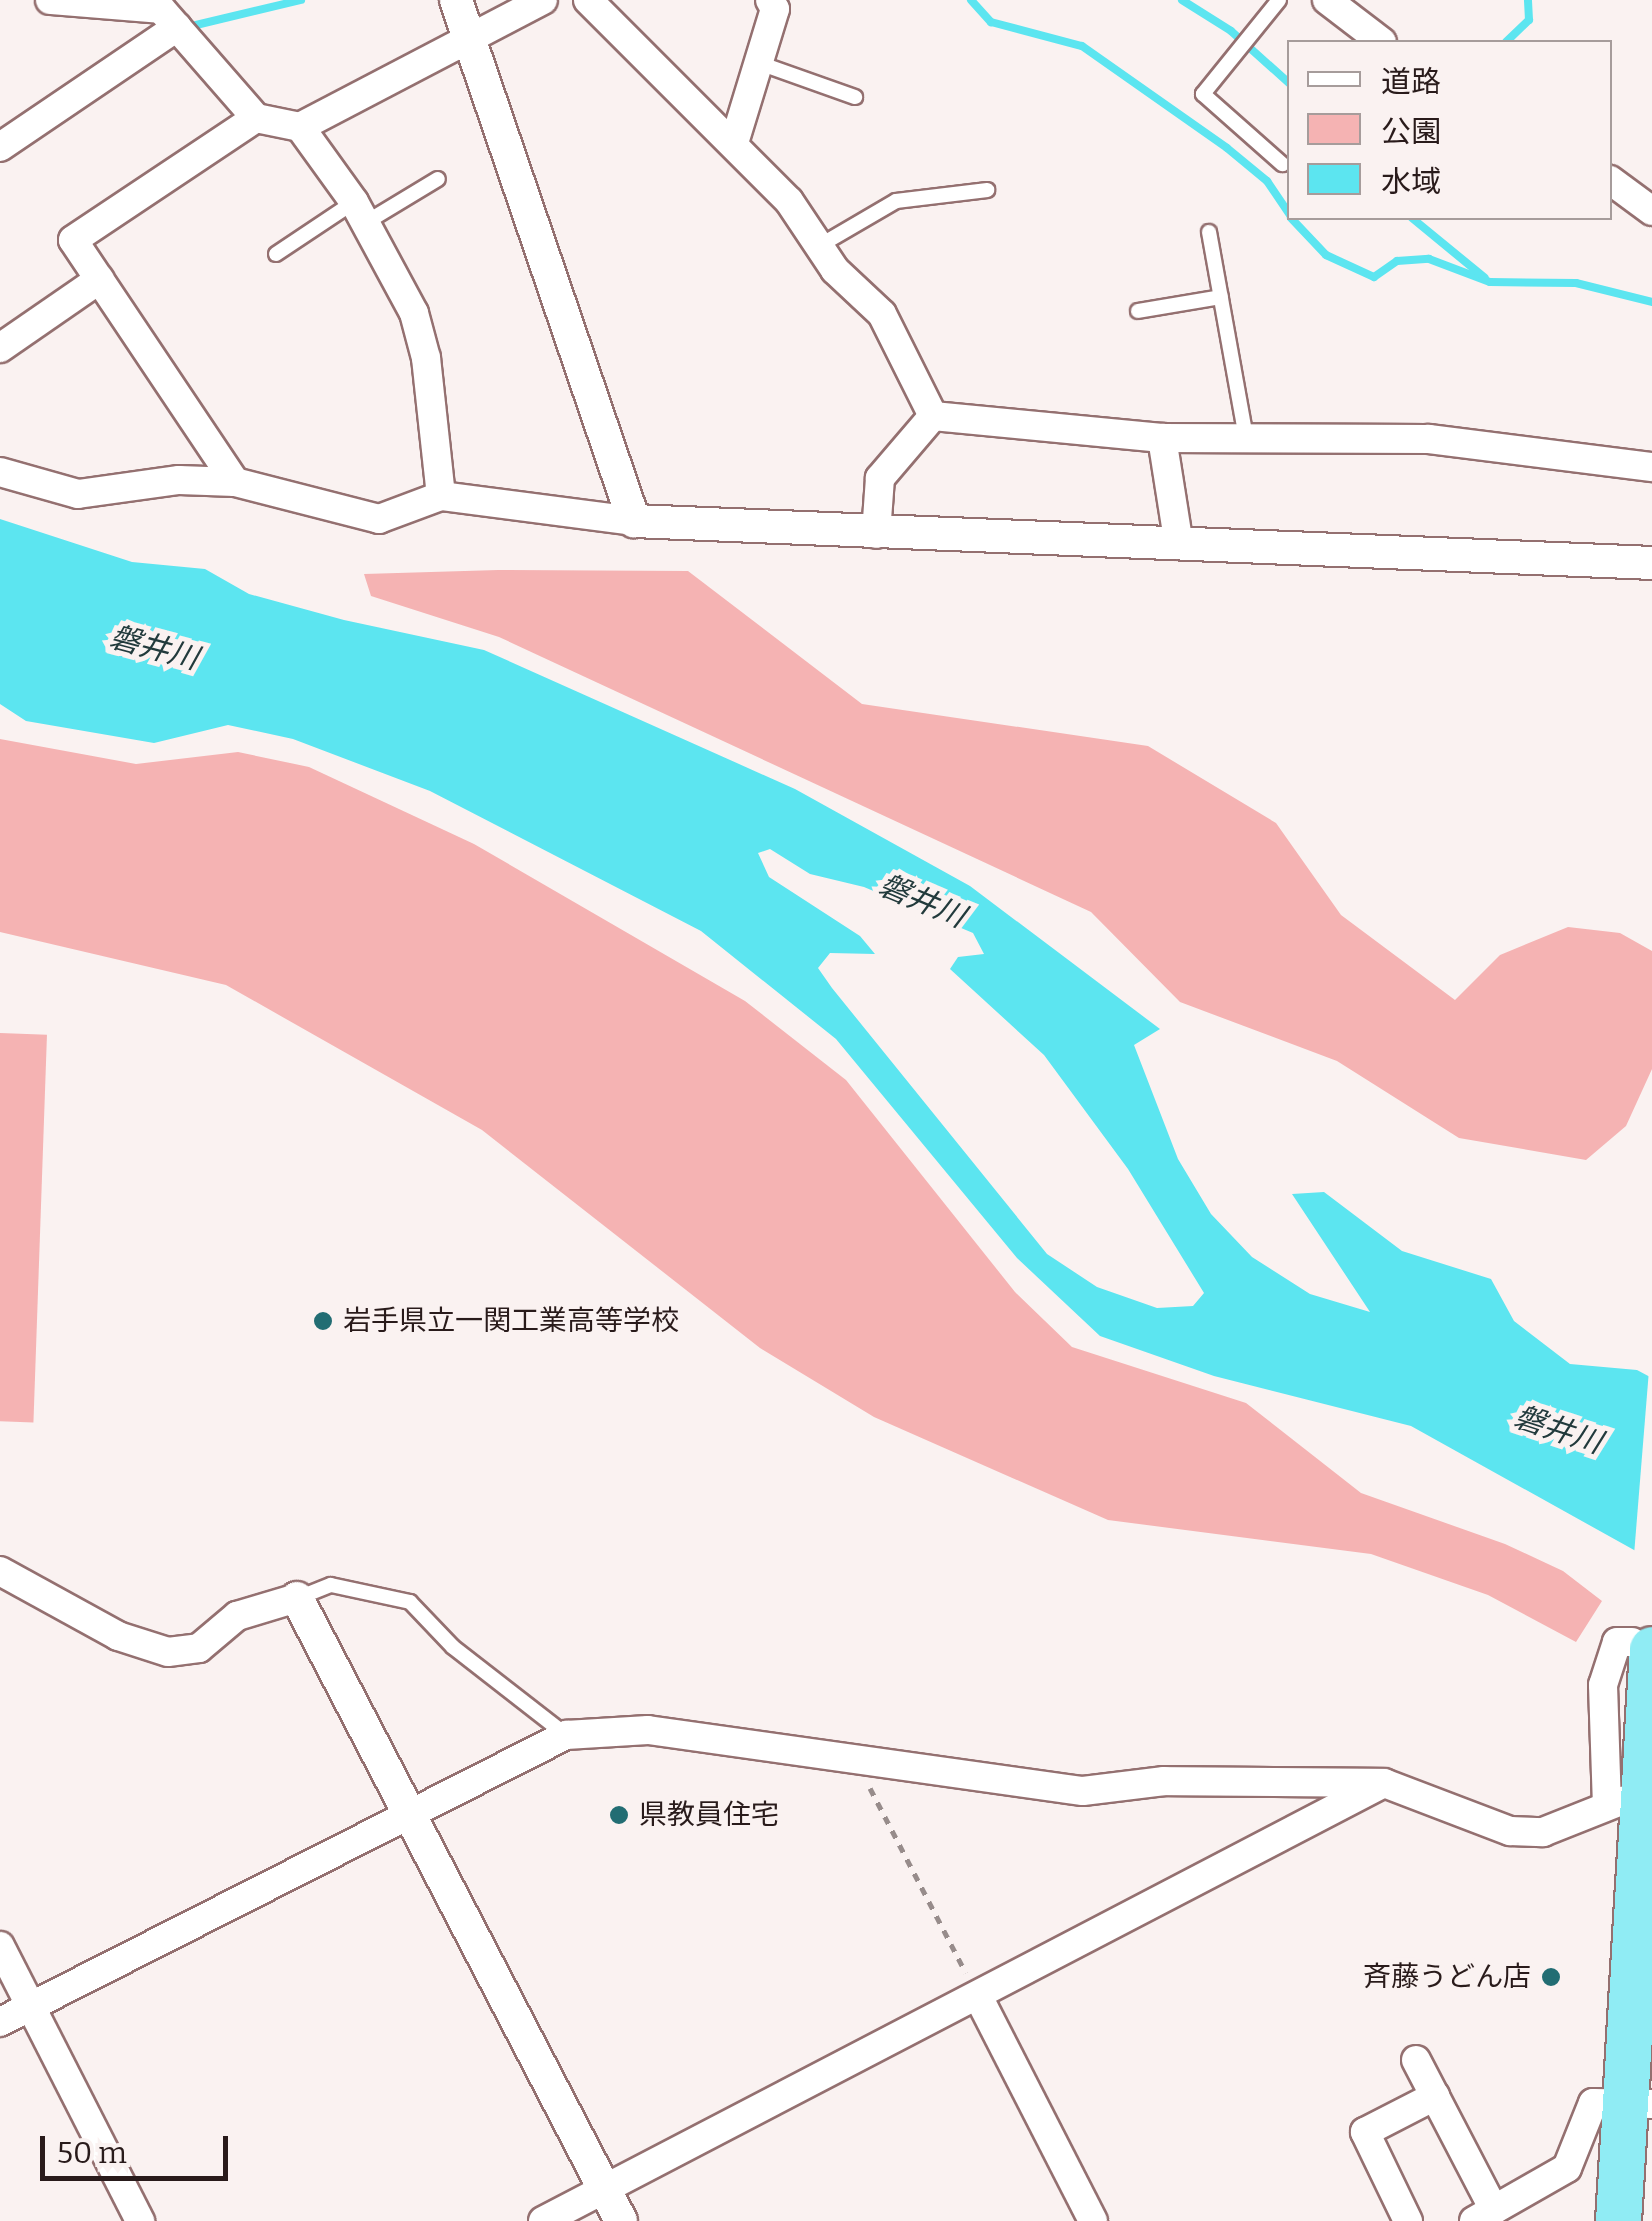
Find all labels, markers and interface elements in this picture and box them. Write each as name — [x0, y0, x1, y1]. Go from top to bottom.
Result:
legend — [1287, 40, 1612, 220]
text: 道路 — [1381, 64, 1441, 100]
text: 公園 — [1381, 114, 1441, 150]
text: 水域 — [1381, 164, 1441, 200]
water label: 磐井川 — [106, 619, 202, 677]
water label: 磐井川 — [874, 867, 970, 935]
place label: 岩手県立一関工業高等学校 — [343, 1304, 679, 1338]
marker: 岩手県立一関工業高等学校 — [312, 1310, 334, 1332]
water label: 磐井川 — [1510, 1399, 1606, 1461]
place label: 県教員住宅 — [639, 1798, 779, 1832]
marker: 県教員住宅 — [608, 1804, 630, 1826]
place label: 斉藤うどん店 — [1363, 1960, 1531, 1994]
marker: 斉藤うどん店 — [1540, 1966, 1562, 1988]
scale bar — [45, 2116, 232, 2178]
text: 50 m — [57, 2135, 127, 2171]

